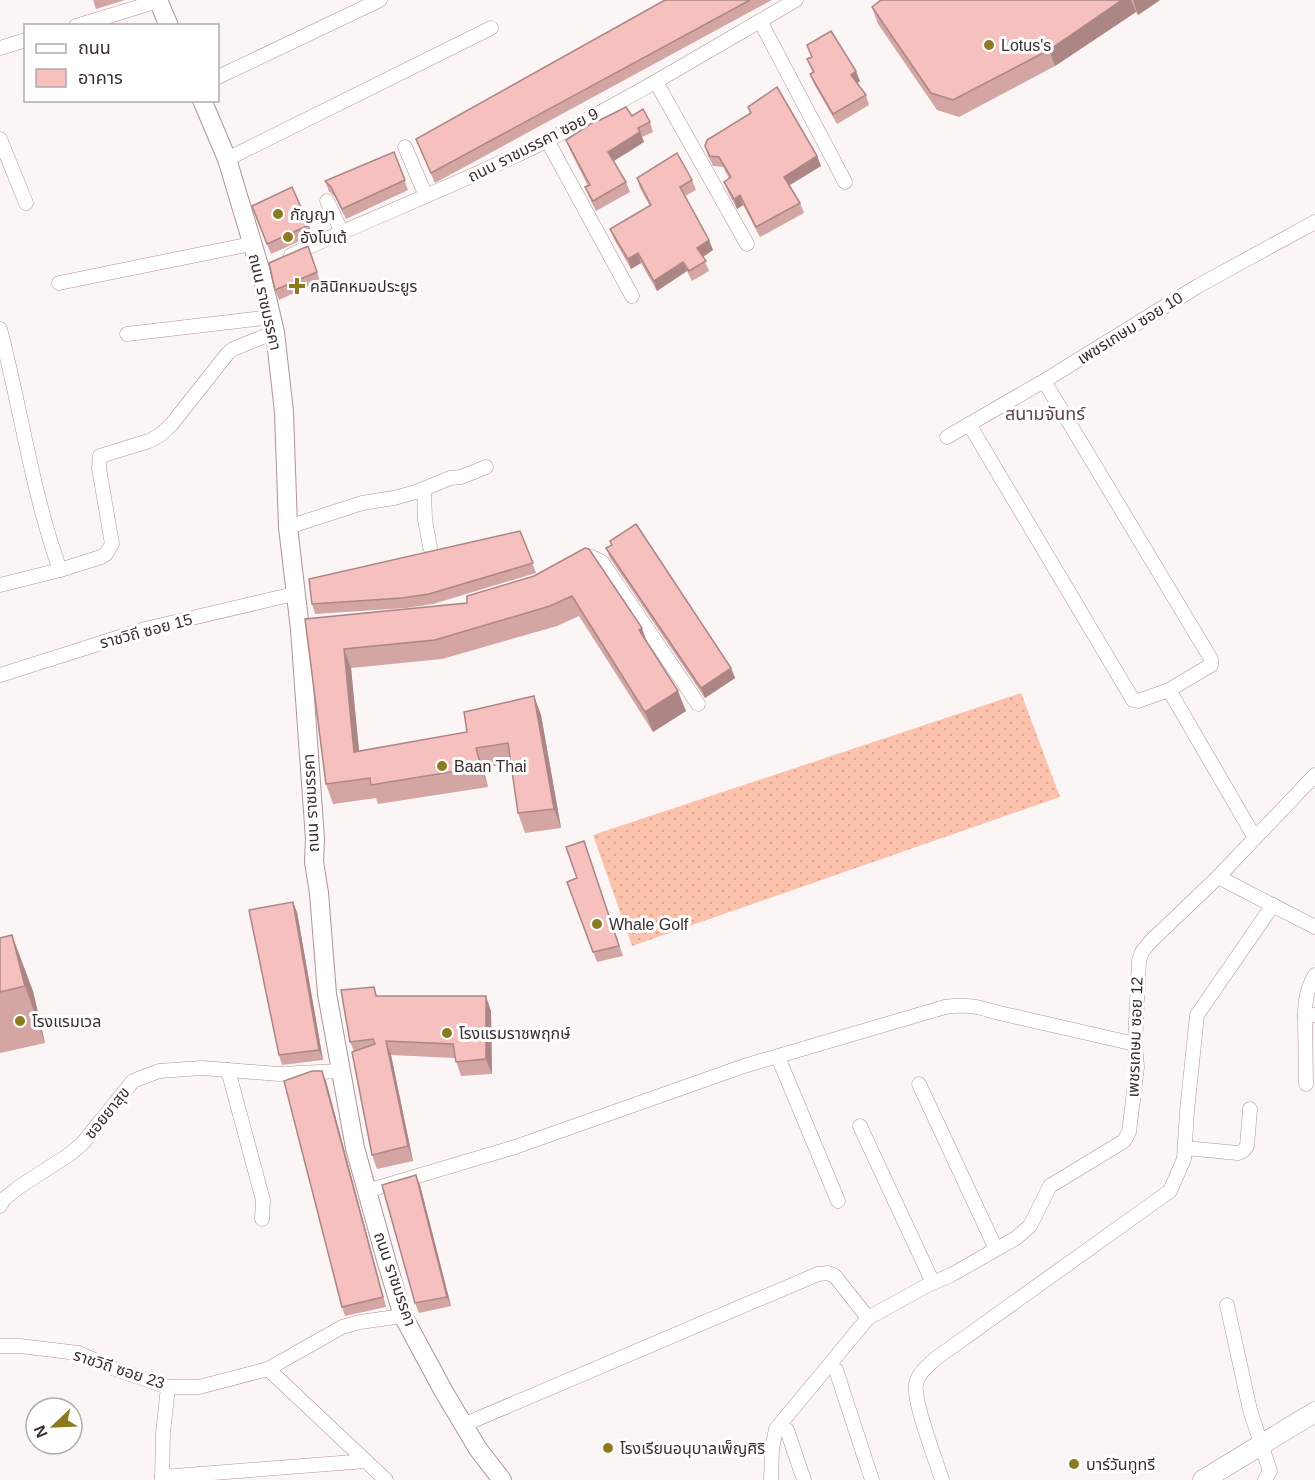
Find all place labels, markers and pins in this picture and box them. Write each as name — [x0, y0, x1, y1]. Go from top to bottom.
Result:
place label: Lotus's — [1001, 37, 1051, 54]
marker: Lotus's — [982, 38, 996, 52]
place label: กัญญา — [290, 206, 335, 223]
marker: กัญญา — [271, 207, 285, 221]
place label: อังโบเต้ — [300, 229, 347, 246]
marker: อังโบเต้ — [281, 230, 295, 244]
marker: คลินิคหมอประยูร — [288, 277, 306, 295]
place label: คลินิคหมอประยูร — [310, 278, 417, 296]
place label: Baan Thai — [454, 758, 527, 775]
marker: Baan Thai — [435, 759, 449, 773]
place label: Whale Golf — [609, 916, 689, 933]
marker: Whale Golf — [590, 917, 604, 931]
place label: โรงแรมเวล — [32, 1013, 101, 1030]
marker: โรงแรมเวล — [13, 1014, 27, 1028]
place label: โรงแรมราชพฤกษ์ — [459, 1025, 570, 1042]
marker: โรงแรมราชพฤกษ์ — [440, 1026, 454, 1040]
place label: โรงเรียนอนุบาลเพ็ญศิริ — [620, 1440, 765, 1458]
marker: โรงเรียนอนุบาลเพ็ญศิริ — [601, 1441, 615, 1455]
place label: บาร์วันทูทรี — [1086, 1456, 1155, 1474]
marker: บาร์วันทูทรี — [1067, 1457, 1081, 1471]

